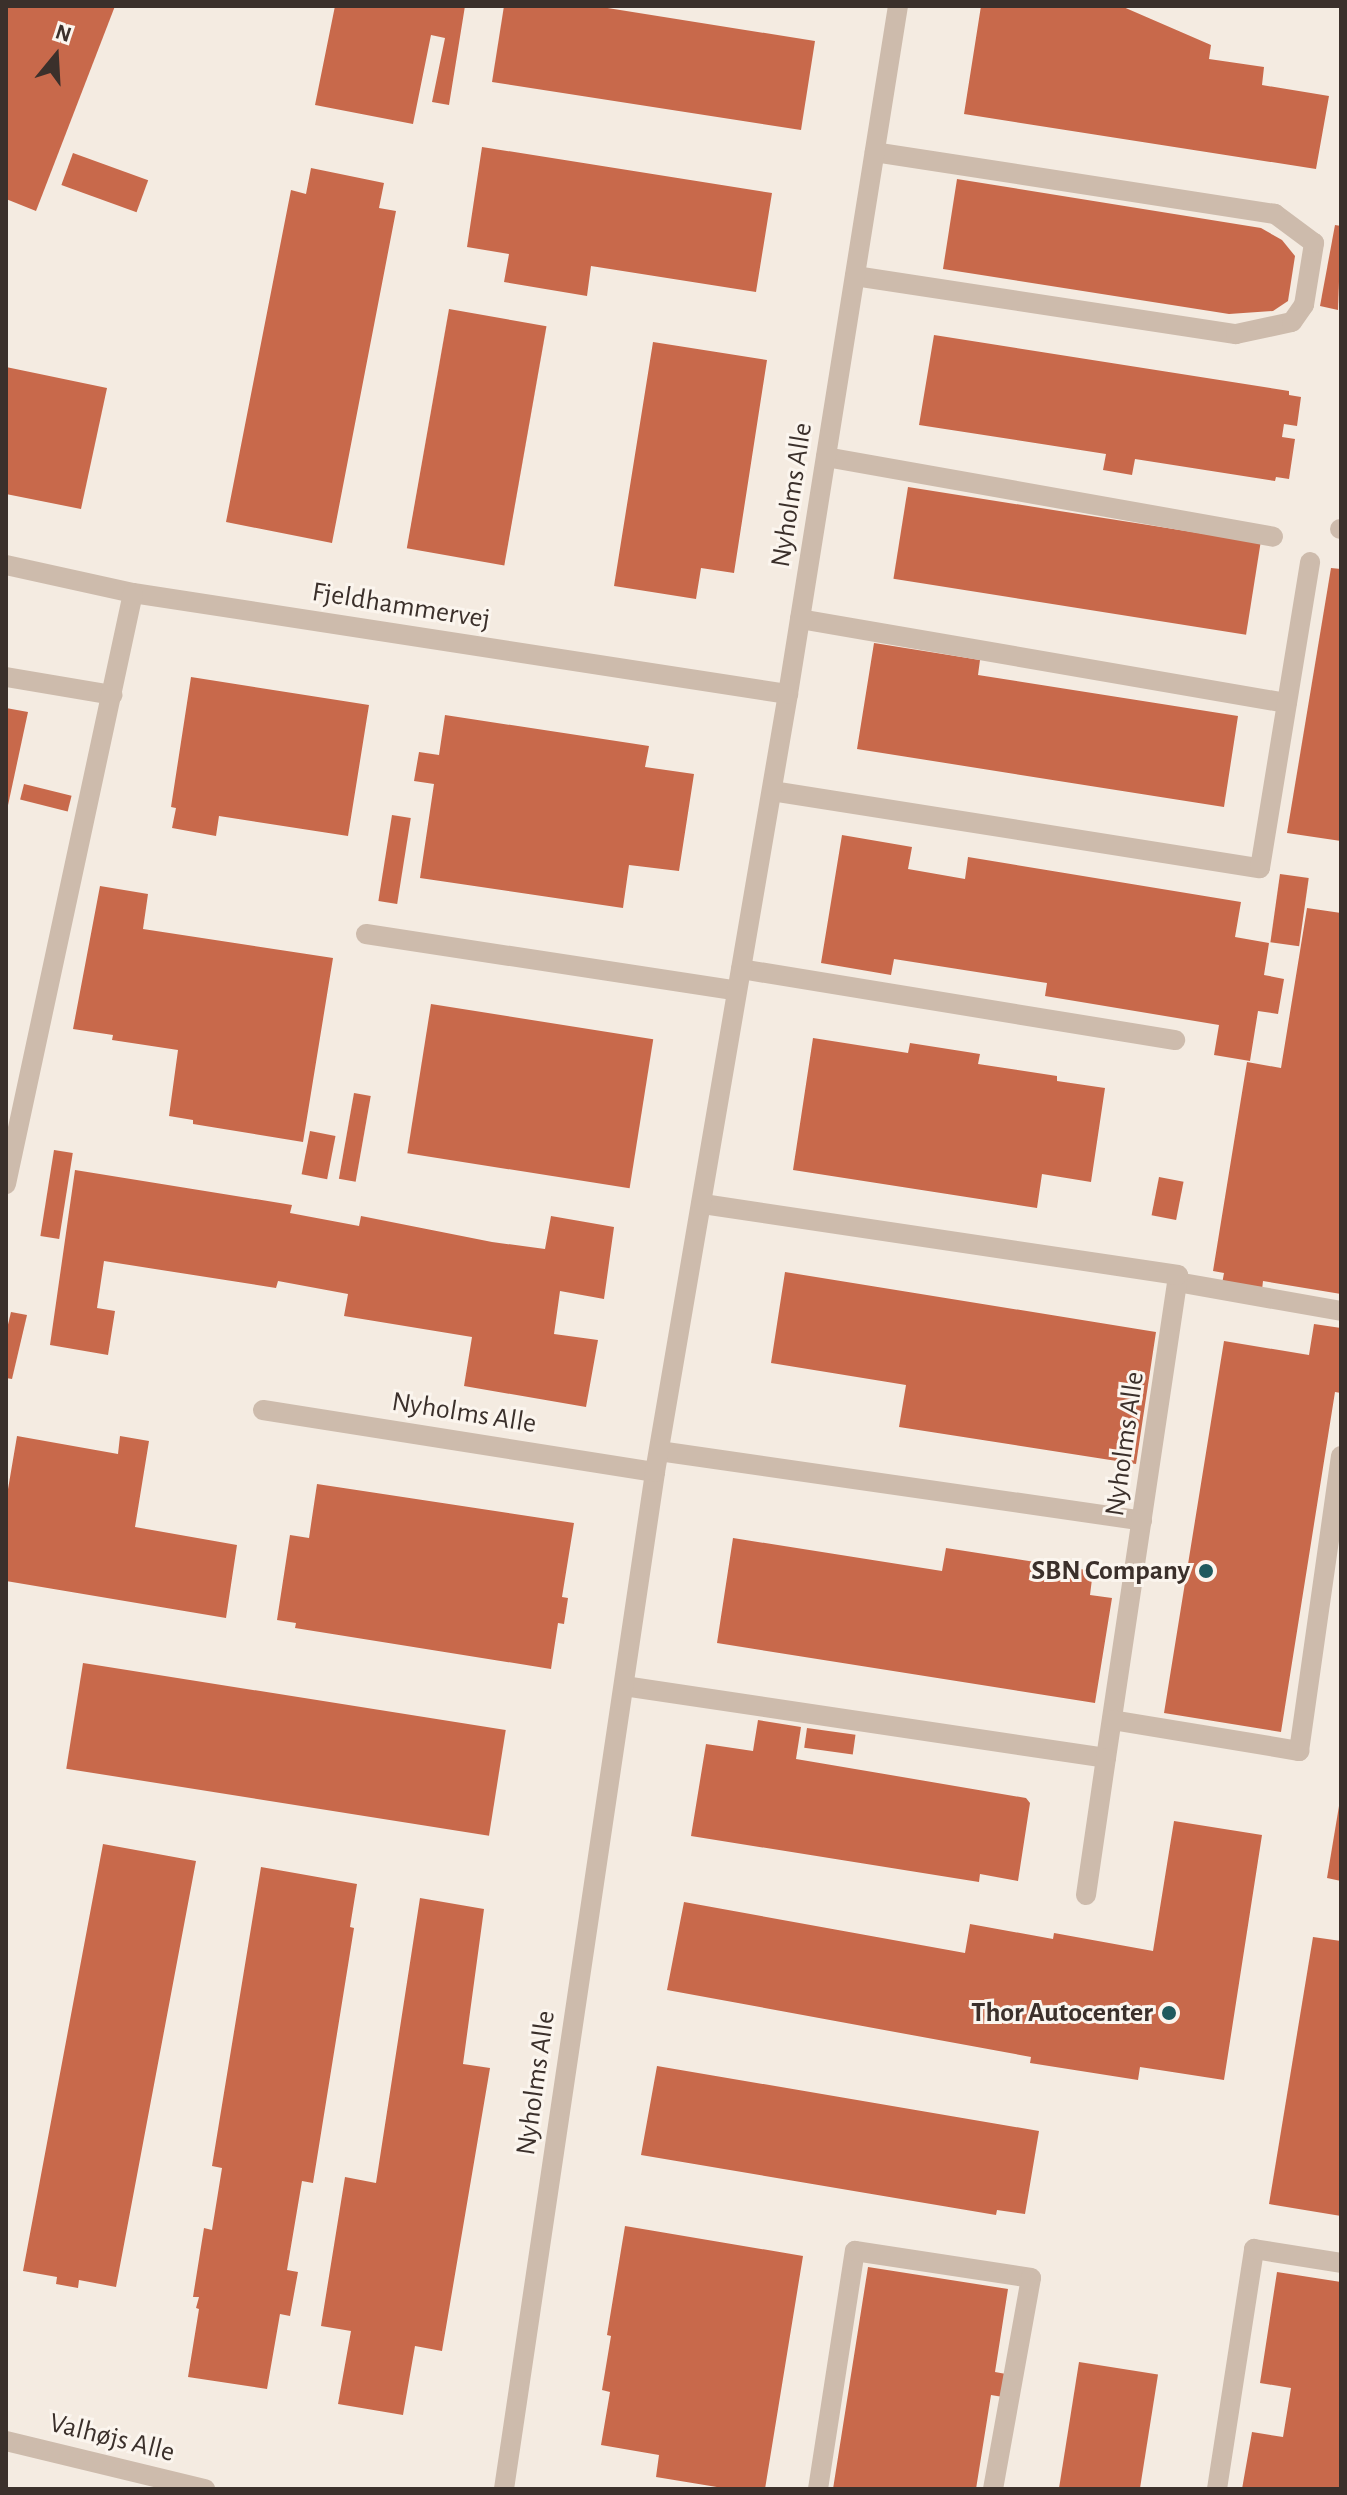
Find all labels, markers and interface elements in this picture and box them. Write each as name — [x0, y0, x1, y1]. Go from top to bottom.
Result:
north arrow — [16, 16, 96, 96]
text: N — [53, 20, 74, 46]
street label: Nyholms Alle — [764, 420, 820, 570]
street label: Fjeldhammervej — [310, 575, 492, 637]
street label: Nyholms Alle — [1098, 1370, 1152, 1518]
street label: Nyholms Alle — [389, 1385, 539, 1441]
place label: SBN Company — [1031, 1554, 1190, 1588]
marker: SBN Company — [1197, 1562, 1215, 1580]
place label: Thor Autocenter — [971, 1996, 1153, 2030]
marker: Thor Autocenter — [1160, 2004, 1178, 2022]
street label: Nyholms Alle — [509, 2009, 563, 2157]
street label: Valhøjs Alle — [46, 2406, 178, 2470]

